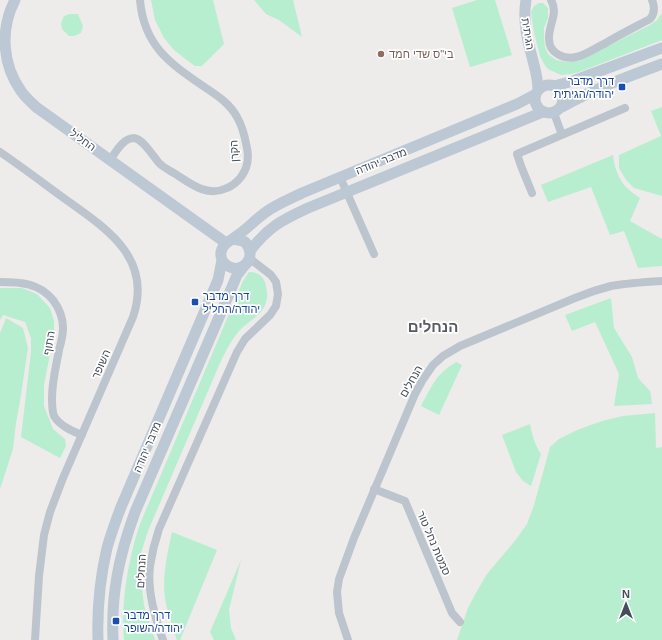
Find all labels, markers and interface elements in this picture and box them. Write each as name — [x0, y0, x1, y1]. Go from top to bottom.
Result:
street label: הגיתית — [520, 17, 536, 51]
place label: בי"ס שדי חמד — [389, 48, 454, 60]
marker: בי"ס שדי חמד — [376, 49, 386, 59]
place label: דרך מדבר יהודה/הגיתית — [554, 75, 614, 100]
marker: דרך מדבר יהודה/הגיתית — [617, 82, 627, 92]
street label: החליל — [68, 127, 98, 153]
street label: הקרן — [227, 140, 241, 162]
street label: מדבר יהודה — [354, 145, 408, 177]
place label: דרך מדבר יהודה/החליל — [203, 290, 260, 315]
marker: דרך מדבר יהודה/החליל — [190, 297, 200, 307]
district label: הנחלים — [408, 318, 458, 335]
street label: התוף — [41, 330, 57, 356]
street label: השופר — [89, 348, 113, 380]
street label: הנחלים — [397, 363, 425, 399]
street label: מדבר יהודה — [131, 420, 163, 474]
street label: סמטת נחל טור — [415, 509, 453, 577]
street label: הנחלים — [134, 553, 148, 589]
north arrow — [606, 584, 646, 624]
text: N — [622, 588, 630, 600]
place label: דרך מדבר יהודה/השופר — [124, 609, 183, 634]
marker: דרך מדבר יהודה/השופר — [111, 616, 121, 626]

